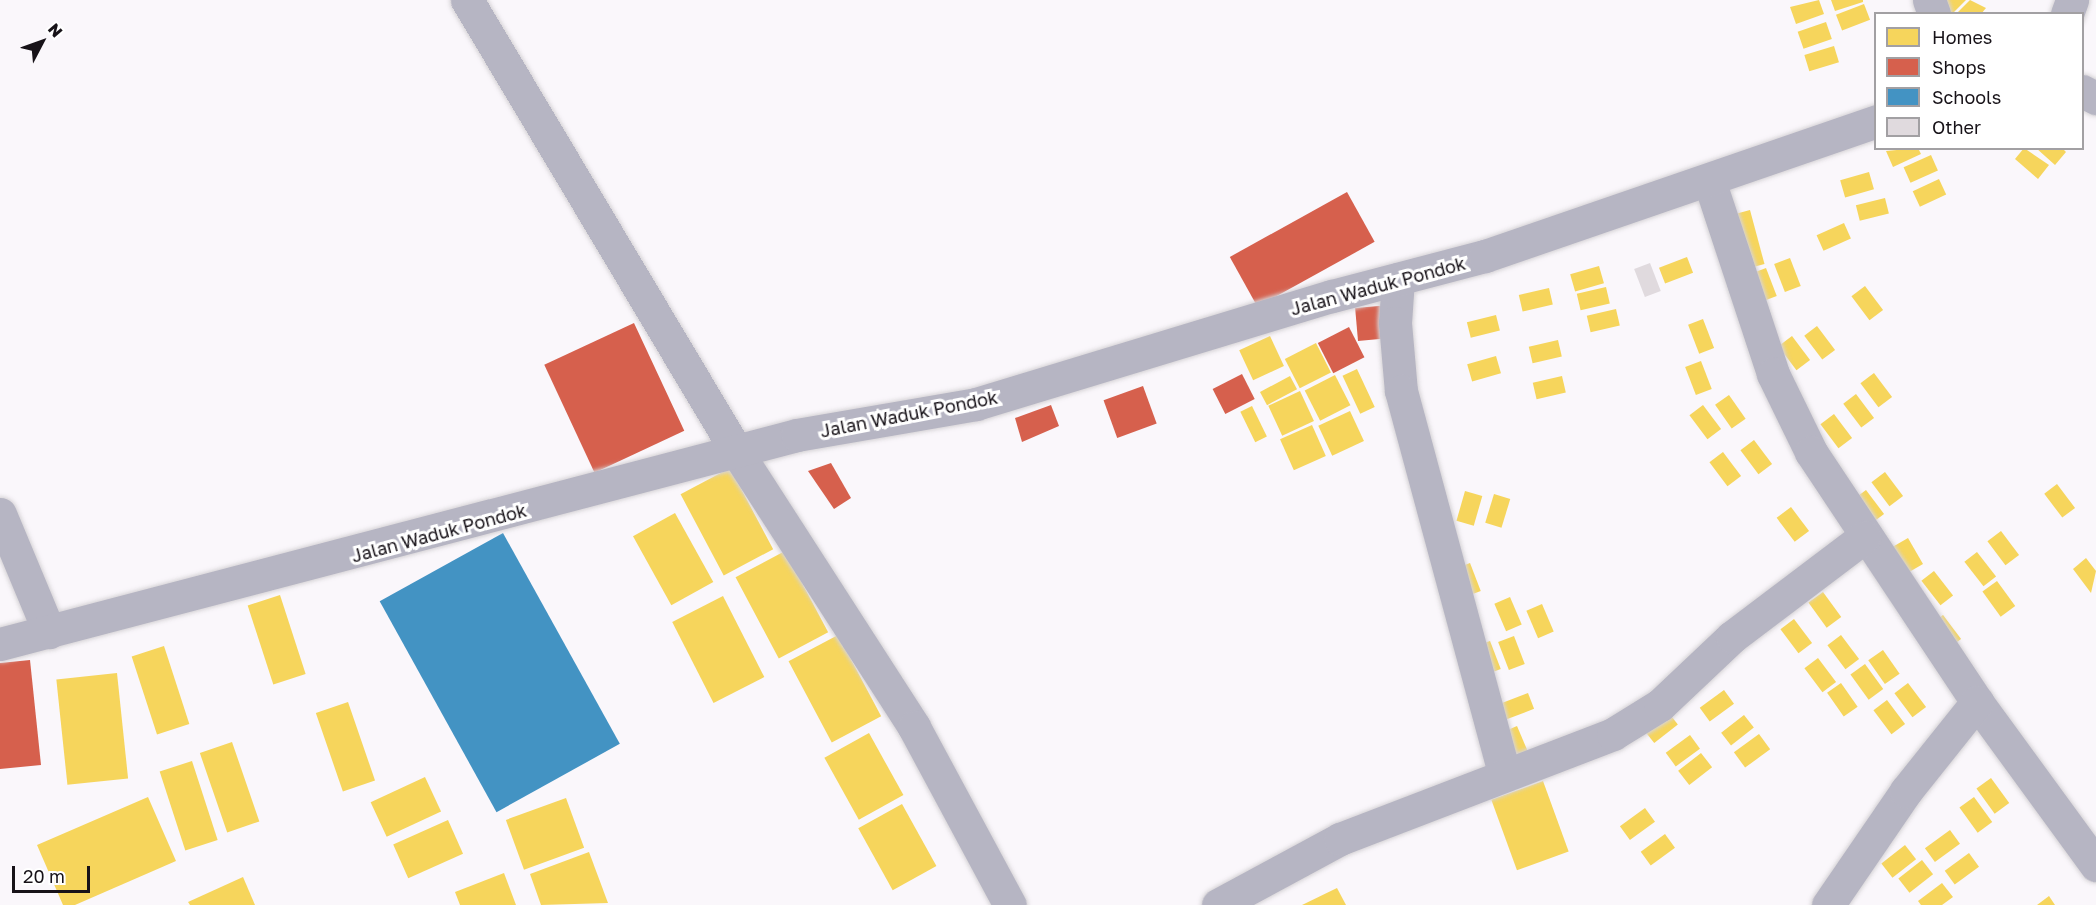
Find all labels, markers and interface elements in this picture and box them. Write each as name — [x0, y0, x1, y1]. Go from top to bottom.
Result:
north arrow — [12, 12, 72, 72]
legend — [1874, 12, 2084, 150]
text: N — [44, 19, 67, 41]
text: Homes — [1932, 26, 1992, 48]
text: Shops — [1932, 56, 1986, 78]
text: Schools — [1932, 86, 2001, 108]
text: Other — [1932, 116, 1981, 138]
street label: Jalan Waduk Pondok — [1288, 252, 1468, 320]
street label: Jalan Waduk Pondok — [818, 386, 1000, 442]
street label: Jalan Waduk Pondok — [349, 499, 529, 567]
scale bar — [15, 854, 93, 892]
text: 20 m — [23, 865, 65, 887]

